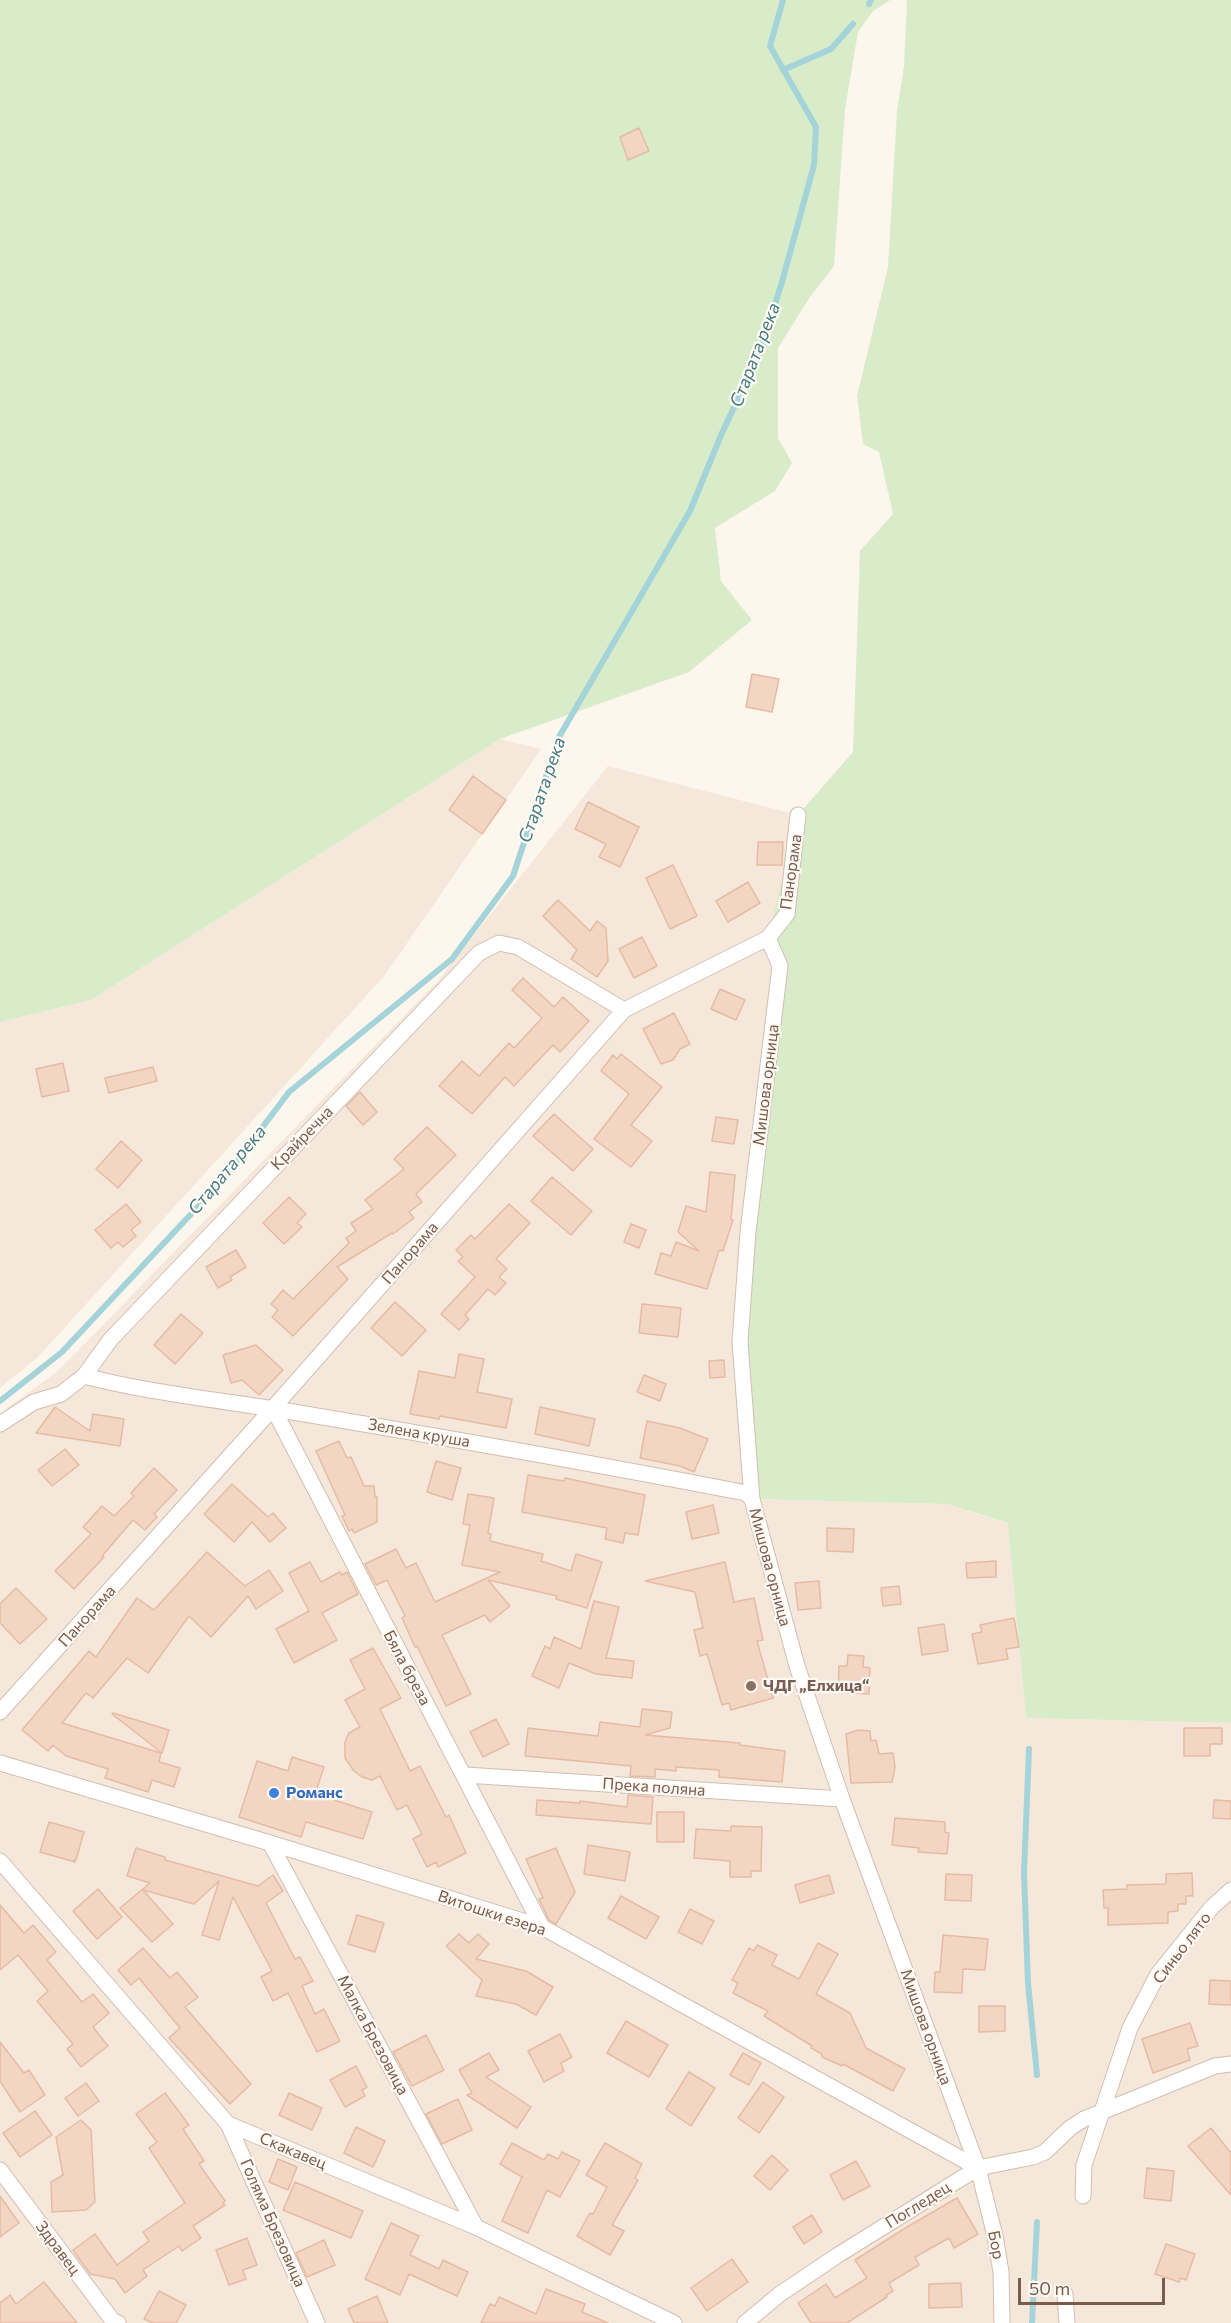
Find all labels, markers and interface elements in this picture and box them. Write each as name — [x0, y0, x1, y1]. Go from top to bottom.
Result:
water label: Старата река — [725, 300, 785, 410]
water label: Старата река — [514, 735, 570, 845]
street label: Панорама — [776, 833, 806, 911]
street label: Мишова орница — [749, 1023, 783, 1147]
street label: Крайречна — [267, 1102, 337, 1174]
water label: Старата река — [183, 1121, 271, 1219]
street label: Панорама — [378, 1218, 442, 1288]
street label: Зелена круша — [366, 1415, 472, 1451]
street label: Мишова орница — [745, 1506, 795, 1628]
street label: Панорама — [54, 1581, 120, 1651]
street label: Бяла бреза — [379, 1627, 435, 1709]
place label: ЧДГ „Елхица“ — [763, 1676, 869, 1696]
marker: ЧДГ „Елхица“ — [744, 1679, 758, 1693]
street label: Прека поляна — [602, 1774, 706, 1800]
place label: Романс — [286, 1783, 343, 1803]
marker: Романс — [267, 1786, 281, 1800]
street label: Витошки езера — [435, 1886, 549, 1940]
street label: Синьо лято — [1149, 1908, 1215, 1988]
street label: Мишова орница — [896, 1966, 956, 2088]
street label: Малка Брезовица — [333, 1972, 413, 2098]
street label: Скакавец — [257, 2128, 329, 2174]
street label: Голяма Брезовица — [236, 2156, 310, 2290]
street label: Погледец — [882, 2178, 954, 2232]
street label: Здравец — [32, 2217, 84, 2279]
street label: Бор — [984, 2229, 1008, 2261]
scale bar — [1021, 2266, 1168, 2304]
text: 50 m — [1029, 2277, 1070, 2299]

